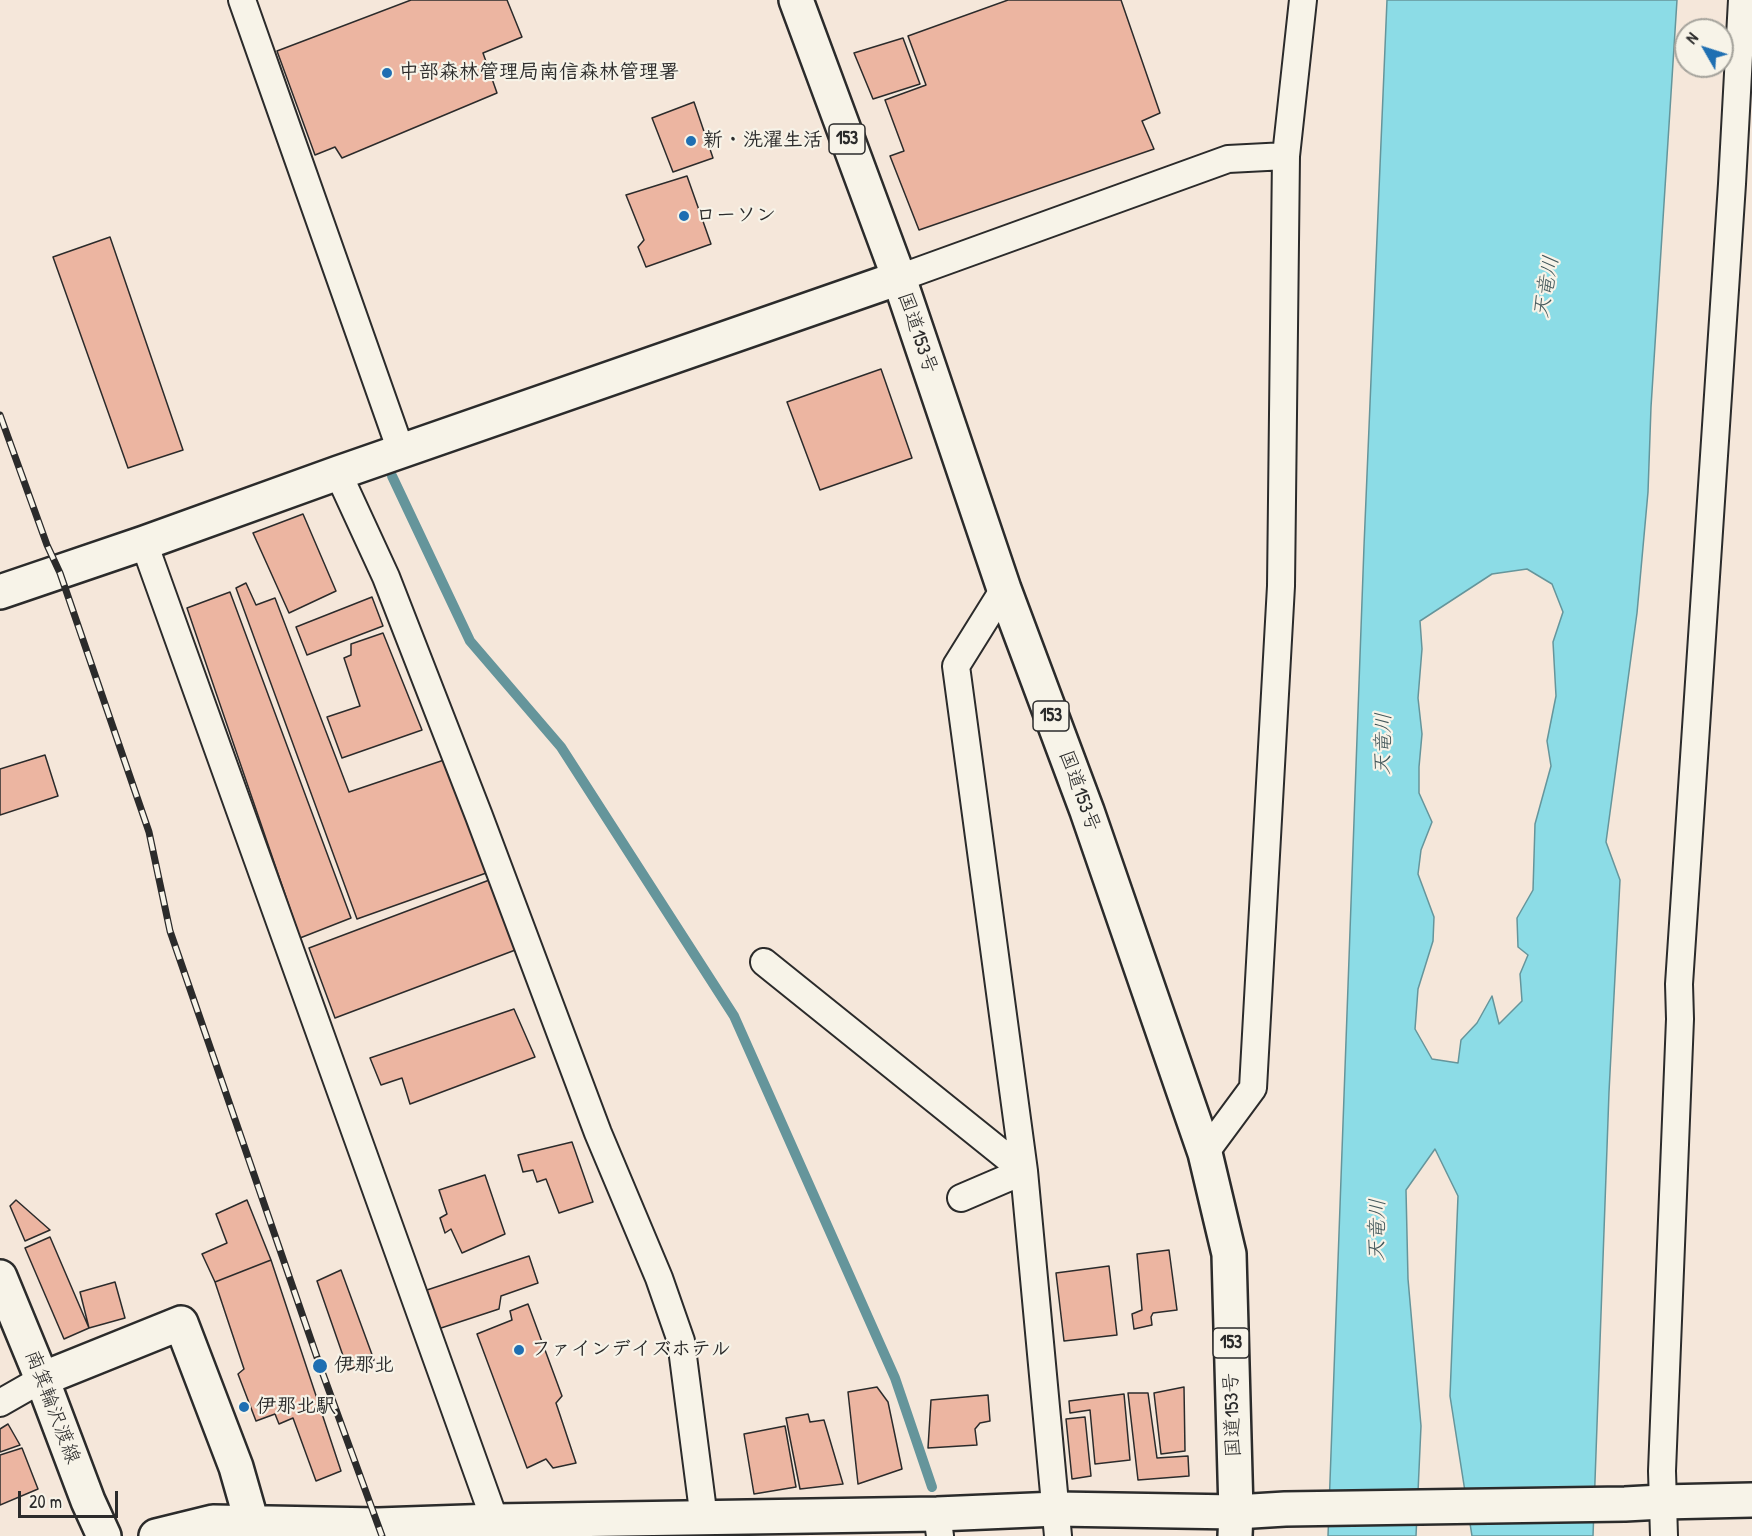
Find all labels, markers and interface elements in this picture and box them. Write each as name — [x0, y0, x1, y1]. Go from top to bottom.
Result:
north arrow — [1674, 18, 1734, 78]
text: N — [1680, 28, 1703, 48]
place label: 中部森林管理局南信森林管理署 — [399, 61, 679, 85]
marker: 中部森林管理局南信森林管理署 — [380, 66, 394, 80]
road number: 153 — [829, 124, 865, 154]
place label: 新・洗濯生活 — [703, 129, 823, 153]
marker: 新・洗濯生活 — [684, 134, 698, 148]
place label: ローソン — [696, 204, 776, 228]
marker: ローソン — [677, 209, 691, 223]
water label: 天竜川 — [1529, 254, 1565, 320]
street label: 国道153号 — [892, 289, 942, 377]
road number: 153 — [1033, 701, 1069, 731]
water label: 天竜川 — [1371, 712, 1397, 776]
street label: 国道153号 — [1053, 747, 1105, 835]
water label: 天竜川 — [1365, 1198, 1391, 1262]
road number: 153 — [1213, 1328, 1249, 1358]
place label: ファインデイズホテル — [531, 1338, 731, 1362]
marker: ファインデイズホテル — [512, 1343, 526, 1357]
street label: 南箕輪沢渡線 — [19, 1347, 85, 1467]
place label: 伊那北 — [334, 1354, 394, 1378]
marker: 伊那北 — [311, 1357, 329, 1375]
street label: 国道153号 — [1220, 1372, 1246, 1458]
place label: 伊那北駅 — [256, 1395, 336, 1419]
marker: 伊那北駅 — [237, 1400, 251, 1414]
scale bar — [21, 1479, 122, 1517]
text: 20 m — [29, 1489, 62, 1514]

